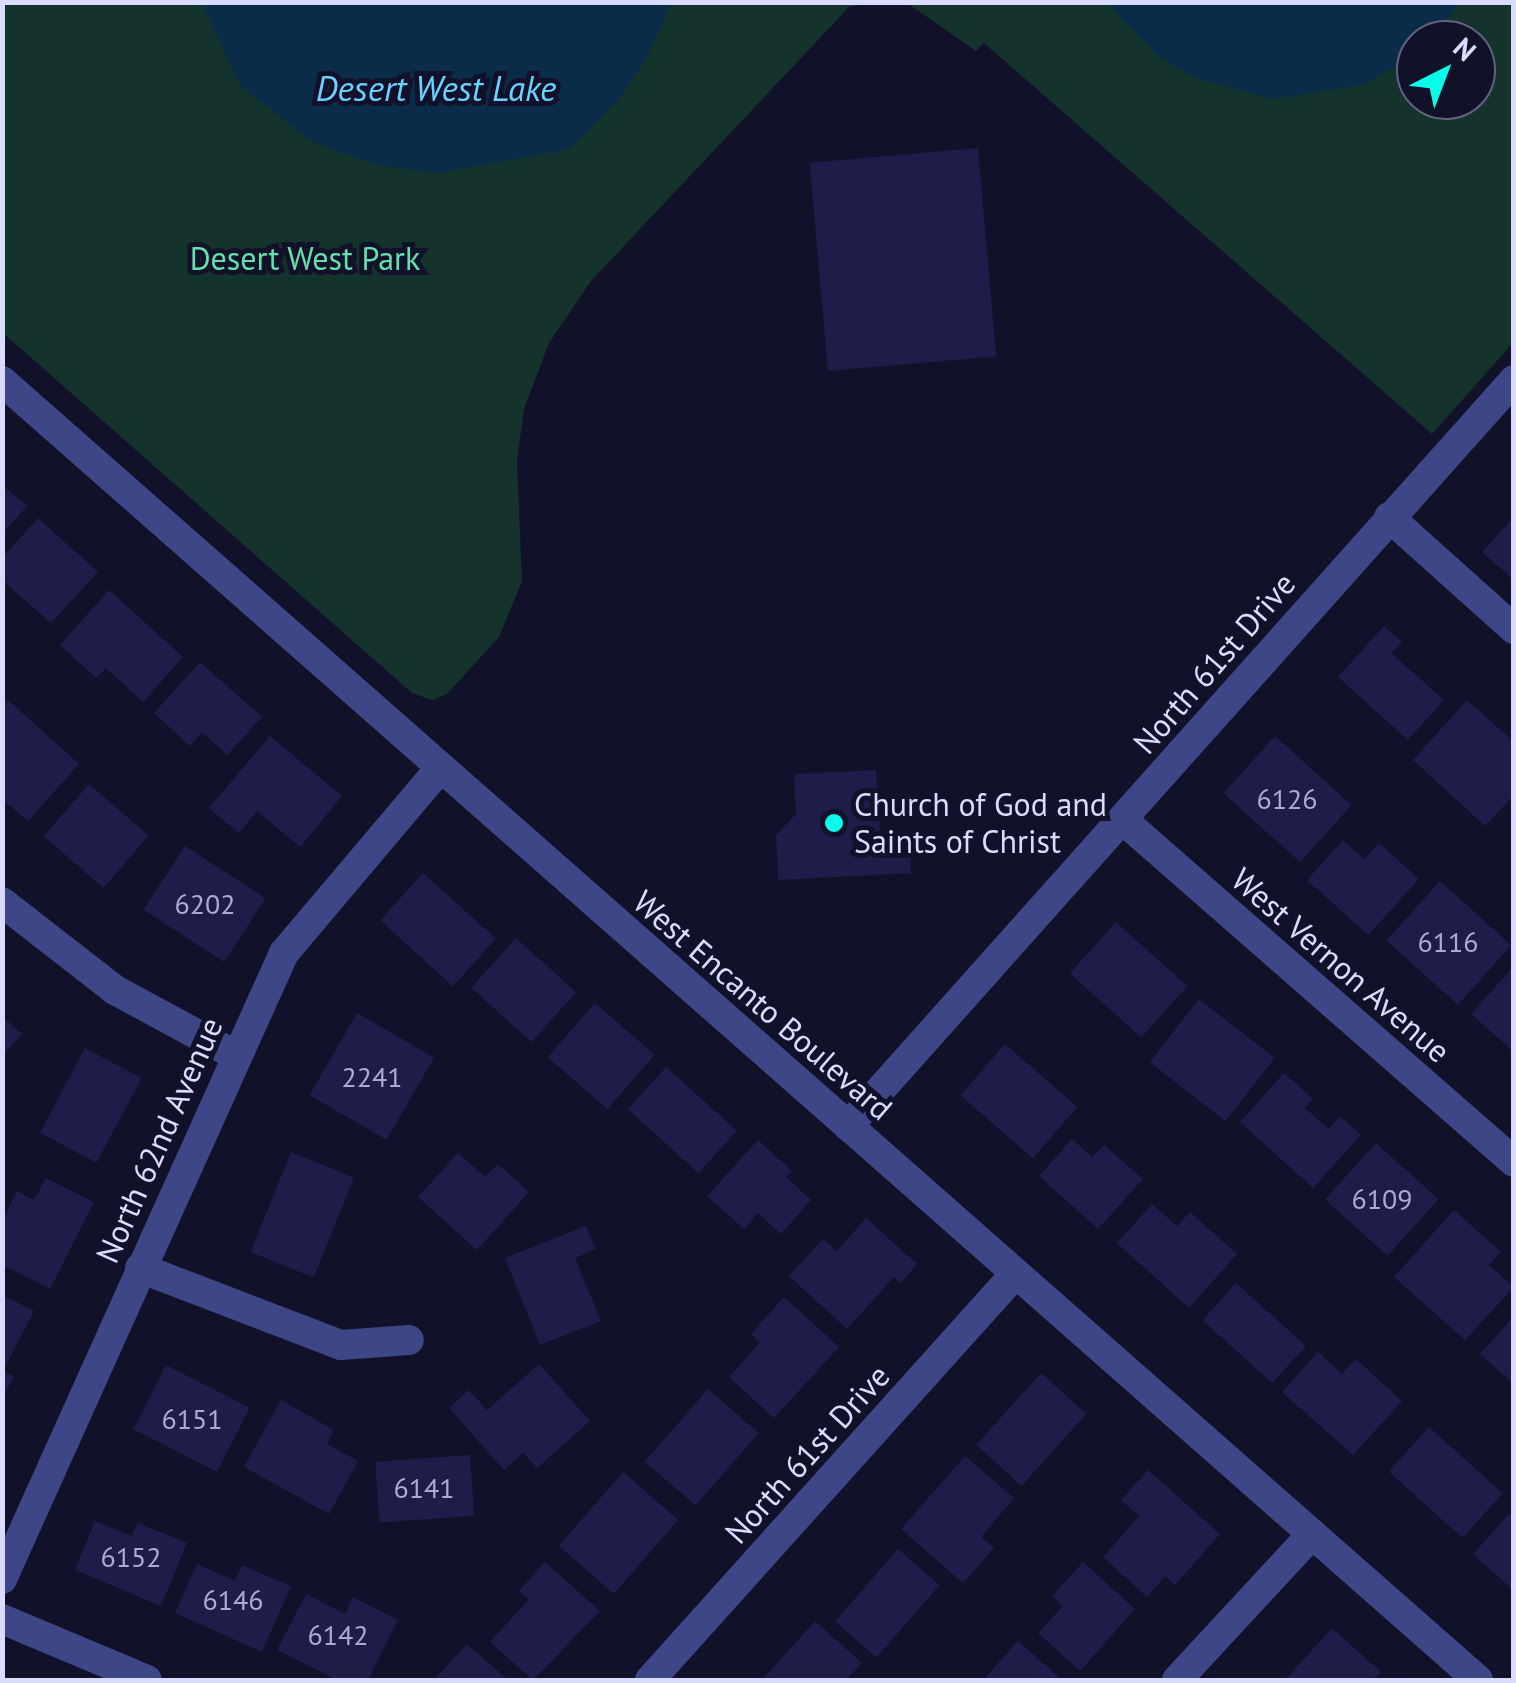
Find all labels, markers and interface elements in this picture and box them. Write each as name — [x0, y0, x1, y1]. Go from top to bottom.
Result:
north arrow — [1396, 20, 1496, 120]
text: N — [1446, 29, 1484, 69]
water label: Desert West Lake — [315, 67, 557, 109]
park label: Desert West Park — [189, 239, 421, 277]
street label: North 61st Drive — [1125, 565, 1303, 761]
house number: 6126 — [1256, 782, 1318, 816]
place label: Church of God and Saints of Christ — [854, 786, 1107, 861]
marker: Church of God and Saints of Christ — [823, 812, 845, 834]
street label: West Vernon Avenue — [1223, 859, 1459, 1071]
street label: West Encanto Boulevard — [626, 882, 900, 1128]
house number: 6202 — [174, 887, 236, 921]
house number: 6116 — [1417, 925, 1479, 959]
street label: North 62nd Avenue — [87, 1011, 231, 1269]
house number: 2241 — [341, 1060, 403, 1094]
house number: 6109 — [1351, 1182, 1413, 1216]
street label: North 61st Drive — [717, 1357, 897, 1551]
house number: 6151 — [161, 1402, 223, 1436]
house number: 6141 — [393, 1471, 455, 1505]
house number: 6152 — [100, 1540, 162, 1574]
house number: 6146 — [202, 1583, 264, 1617]
house number: 6142 — [307, 1618, 369, 1652]

